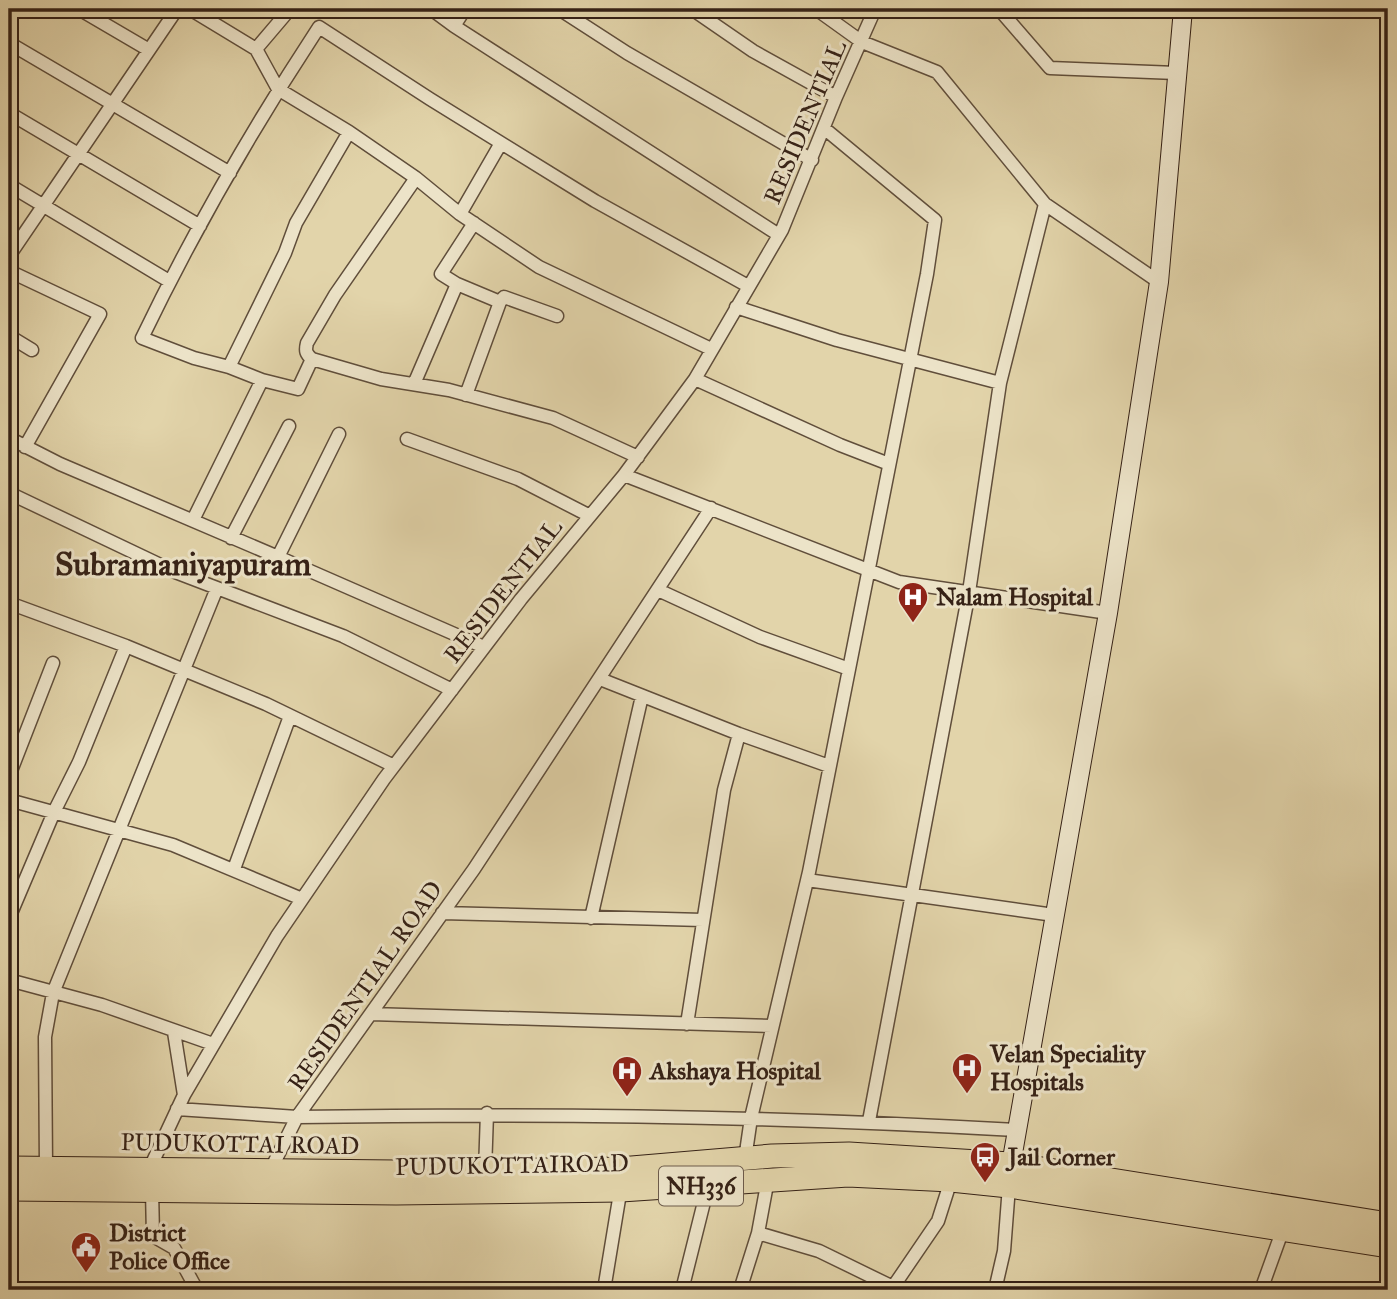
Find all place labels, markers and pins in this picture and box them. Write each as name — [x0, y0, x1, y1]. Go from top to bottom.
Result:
hospital icon: Nalam Hospital — [896, 580, 930, 624]
place label: Nalam Hospital — [936, 582, 1094, 612]
place label: Velan Speciality Hospitals — [989, 1039, 1147, 1097]
hospital icon: Velan Speciality Hospitals — [950, 1051, 984, 1095]
hospital icon: Akshaya Hospital — [610, 1054, 644, 1098]
place label: Akshaya Hospital — [648, 1056, 821, 1086]
bus stop icon: Jail Corner — [968, 1140, 1002, 1184]
place label: Jail Corner — [1005, 1142, 1116, 1172]
place label: District Police Office — [109, 1218, 230, 1276]
public building icon: District Police Office — [69, 1230, 103, 1274]

